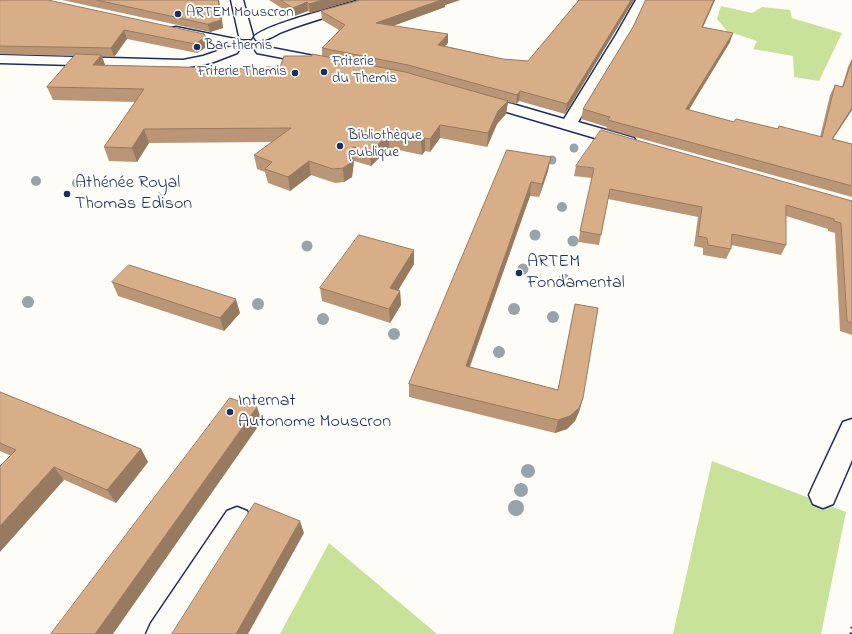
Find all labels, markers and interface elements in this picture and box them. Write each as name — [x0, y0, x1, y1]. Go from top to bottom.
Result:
place label: ARTEM Mouscron — [186, 5, 294, 23]
marker: ARTEM Mouscron — [173, 9, 183, 19]
place label: Bar themis — [205, 38, 272, 56]
marker: Bar themis — [192, 42, 202, 52]
place label: Friterie du Themis — [332, 54, 397, 89]
place label: Friterie Themis — [197, 64, 287, 82]
marker: Friterie du Themis — [319, 67, 329, 77]
marker: Friterie Themis — [290, 68, 300, 78]
place label: Bibliothèque publique — [348, 128, 422, 163]
marker: Bibliothèque publique — [335, 141, 345, 151]
place label: Athénée Royal Thomas Edison — [75, 173, 192, 216]
marker: Athénée Royal Thomas Edison — [62, 189, 72, 199]
place label: ARTEM Fondamental — [527, 252, 625, 294]
marker: ARTEM Fondamental — [514, 268, 524, 278]
place label: Internat Autonome Mouscron — [238, 391, 391, 434]
marker: Internat Autonome Mouscron — [225, 407, 235, 417]

